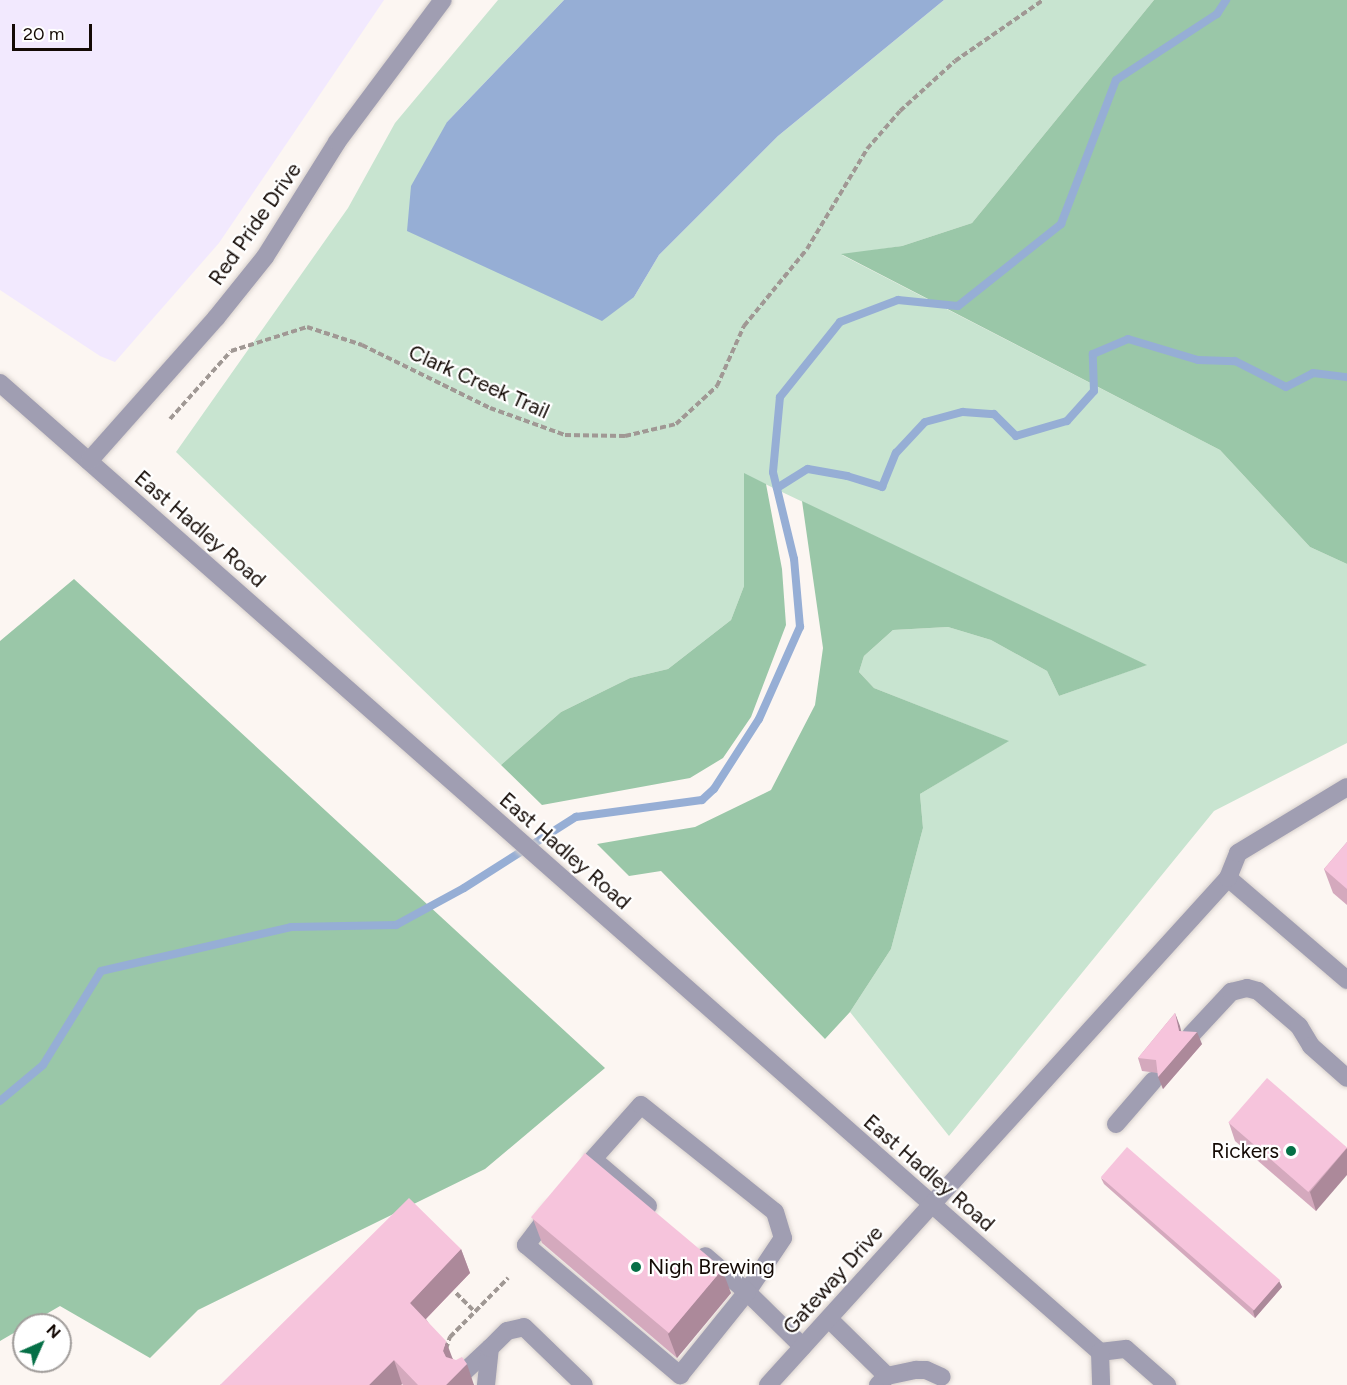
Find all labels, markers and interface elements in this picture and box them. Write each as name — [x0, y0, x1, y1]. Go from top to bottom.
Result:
scale bar — [15, 12, 94, 50]
text: 20 m — [23, 23, 64, 45]
street label: Red Pride Drive — [203, 158, 307, 290]
street label: Clark Creek Trail — [405, 340, 553, 424]
street label: East Hadley Road — [129, 465, 271, 593]
street label: East Hadley Road — [494, 787, 636, 915]
street label: East Hadley Road — [858, 1109, 1000, 1237]
place label: Rickers — [1211, 1138, 1279, 1164]
marker: Rickers — [1284, 1144, 1298, 1158]
street label: Gateway Drive — [778, 1221, 888, 1339]
place label: Nigh Brewing — [648, 1254, 775, 1280]
marker: Nigh Brewing — [629, 1260, 643, 1274]
north arrow — [12, 1313, 72, 1373]
text: N — [43, 1320, 65, 1342]

